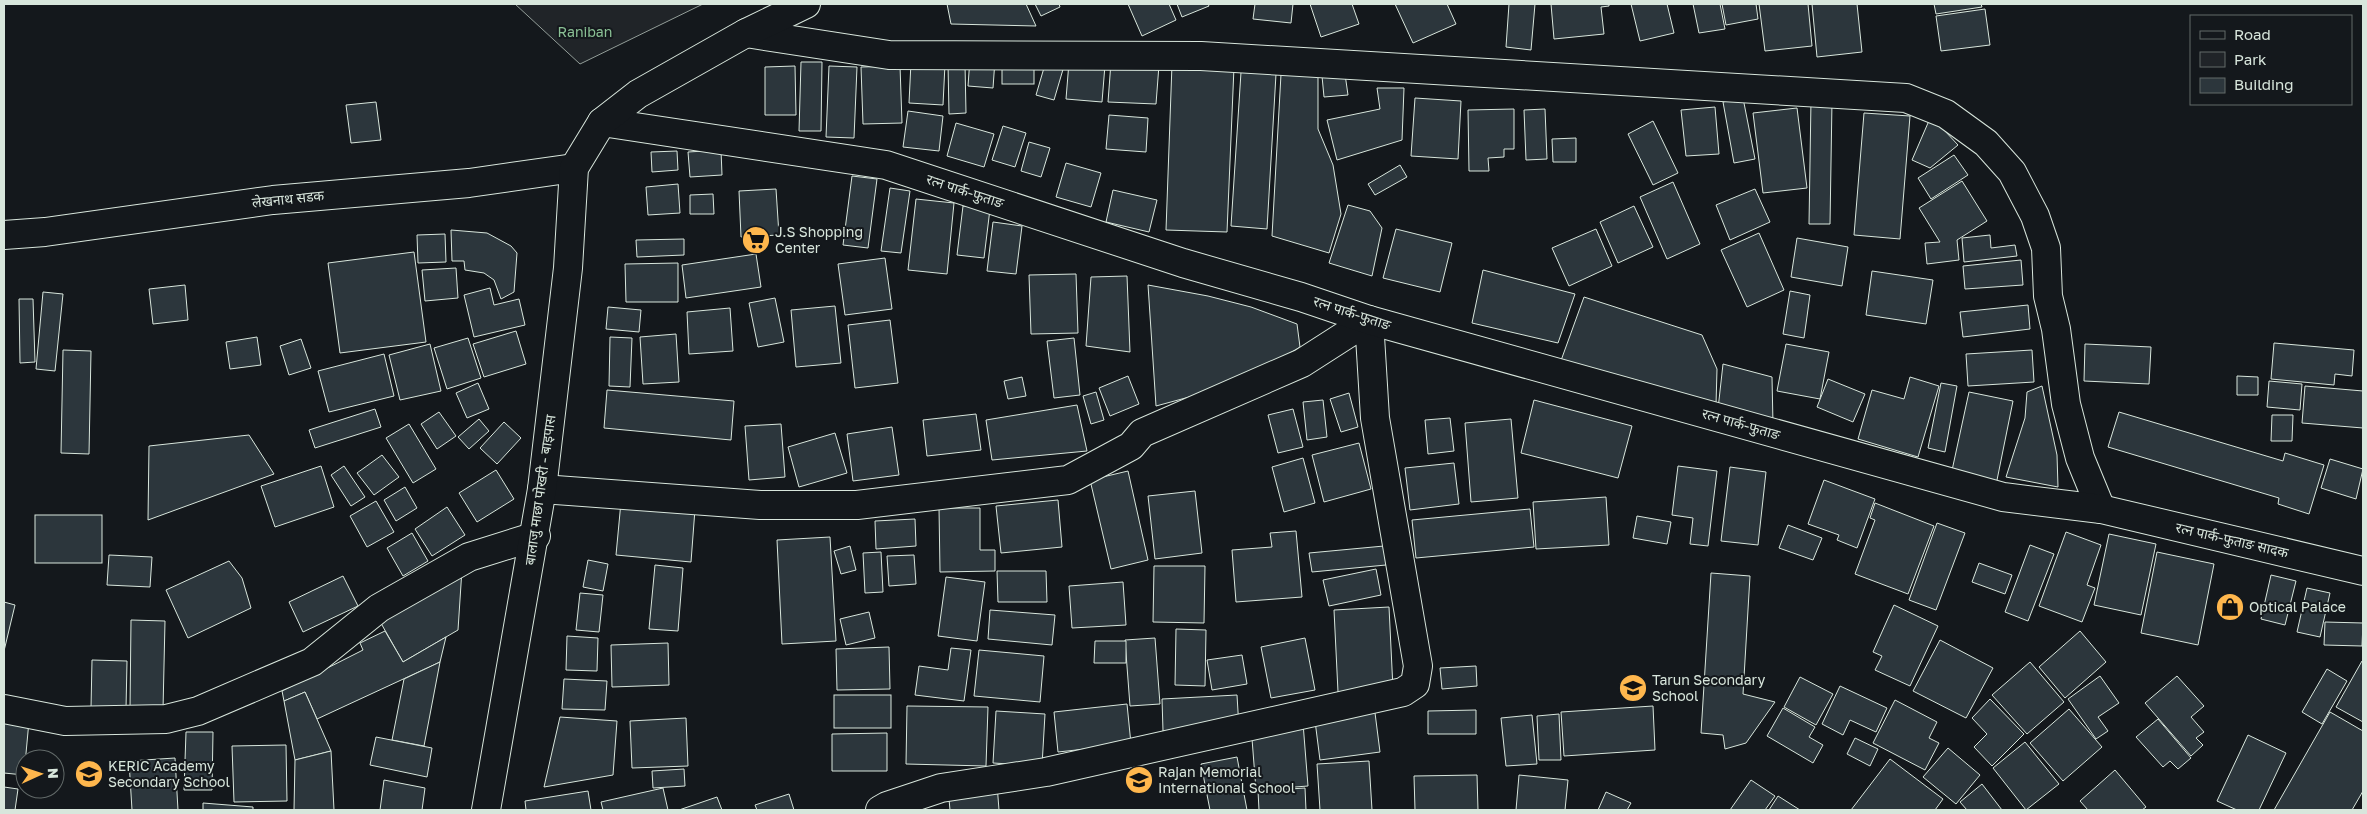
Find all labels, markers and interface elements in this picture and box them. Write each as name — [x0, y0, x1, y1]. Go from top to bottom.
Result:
legend — [2190, 15, 2352, 105]
park label: Raniban — [558, 23, 612, 40]
text: Road — [2234, 25, 2271, 43]
text: Park — [2234, 50, 2267, 68]
text: Building — [2234, 75, 2294, 93]
street label: रत्न पार्क-फुताङ — [924, 170, 1007, 213]
street label: लेखनाथ सडक — [251, 186, 325, 211]
place label: J.S Shopping Center — [775, 223, 863, 256]
supermarket icon: J.S Shopping Center — [741, 225, 771, 255]
street label: रत्न पार्क-फुताङ — [1311, 292, 1394, 335]
street label: रत्न पार्क-फुताङ — [1700, 404, 1783, 445]
street label: बालाजु माछा पोखरी - बाइपास — [521, 413, 561, 567]
street label: रत्न पार्क-फुताङ सादक — [2174, 518, 2290, 563]
shop icon: Optical Palace — [2215, 592, 2245, 622]
place label: Optical Palace — [2249, 598, 2346, 615]
place label: Tarun Secondary School — [1652, 671, 1765, 704]
school or university icon: Tarun Secondary School — [1618, 673, 1648, 703]
north arrow — [15, 749, 65, 799]
place label: KERIC Academy Secondary School — [108, 757, 230, 790]
school or university icon: KERIC Academy Secondary School — [74, 759, 104, 789]
place label: Rajan Memorial International School — [1158, 763, 1295, 796]
school or university icon: Rajan Memorial International School — [1124, 765, 1154, 795]
text: N — [45, 768, 62, 779]

